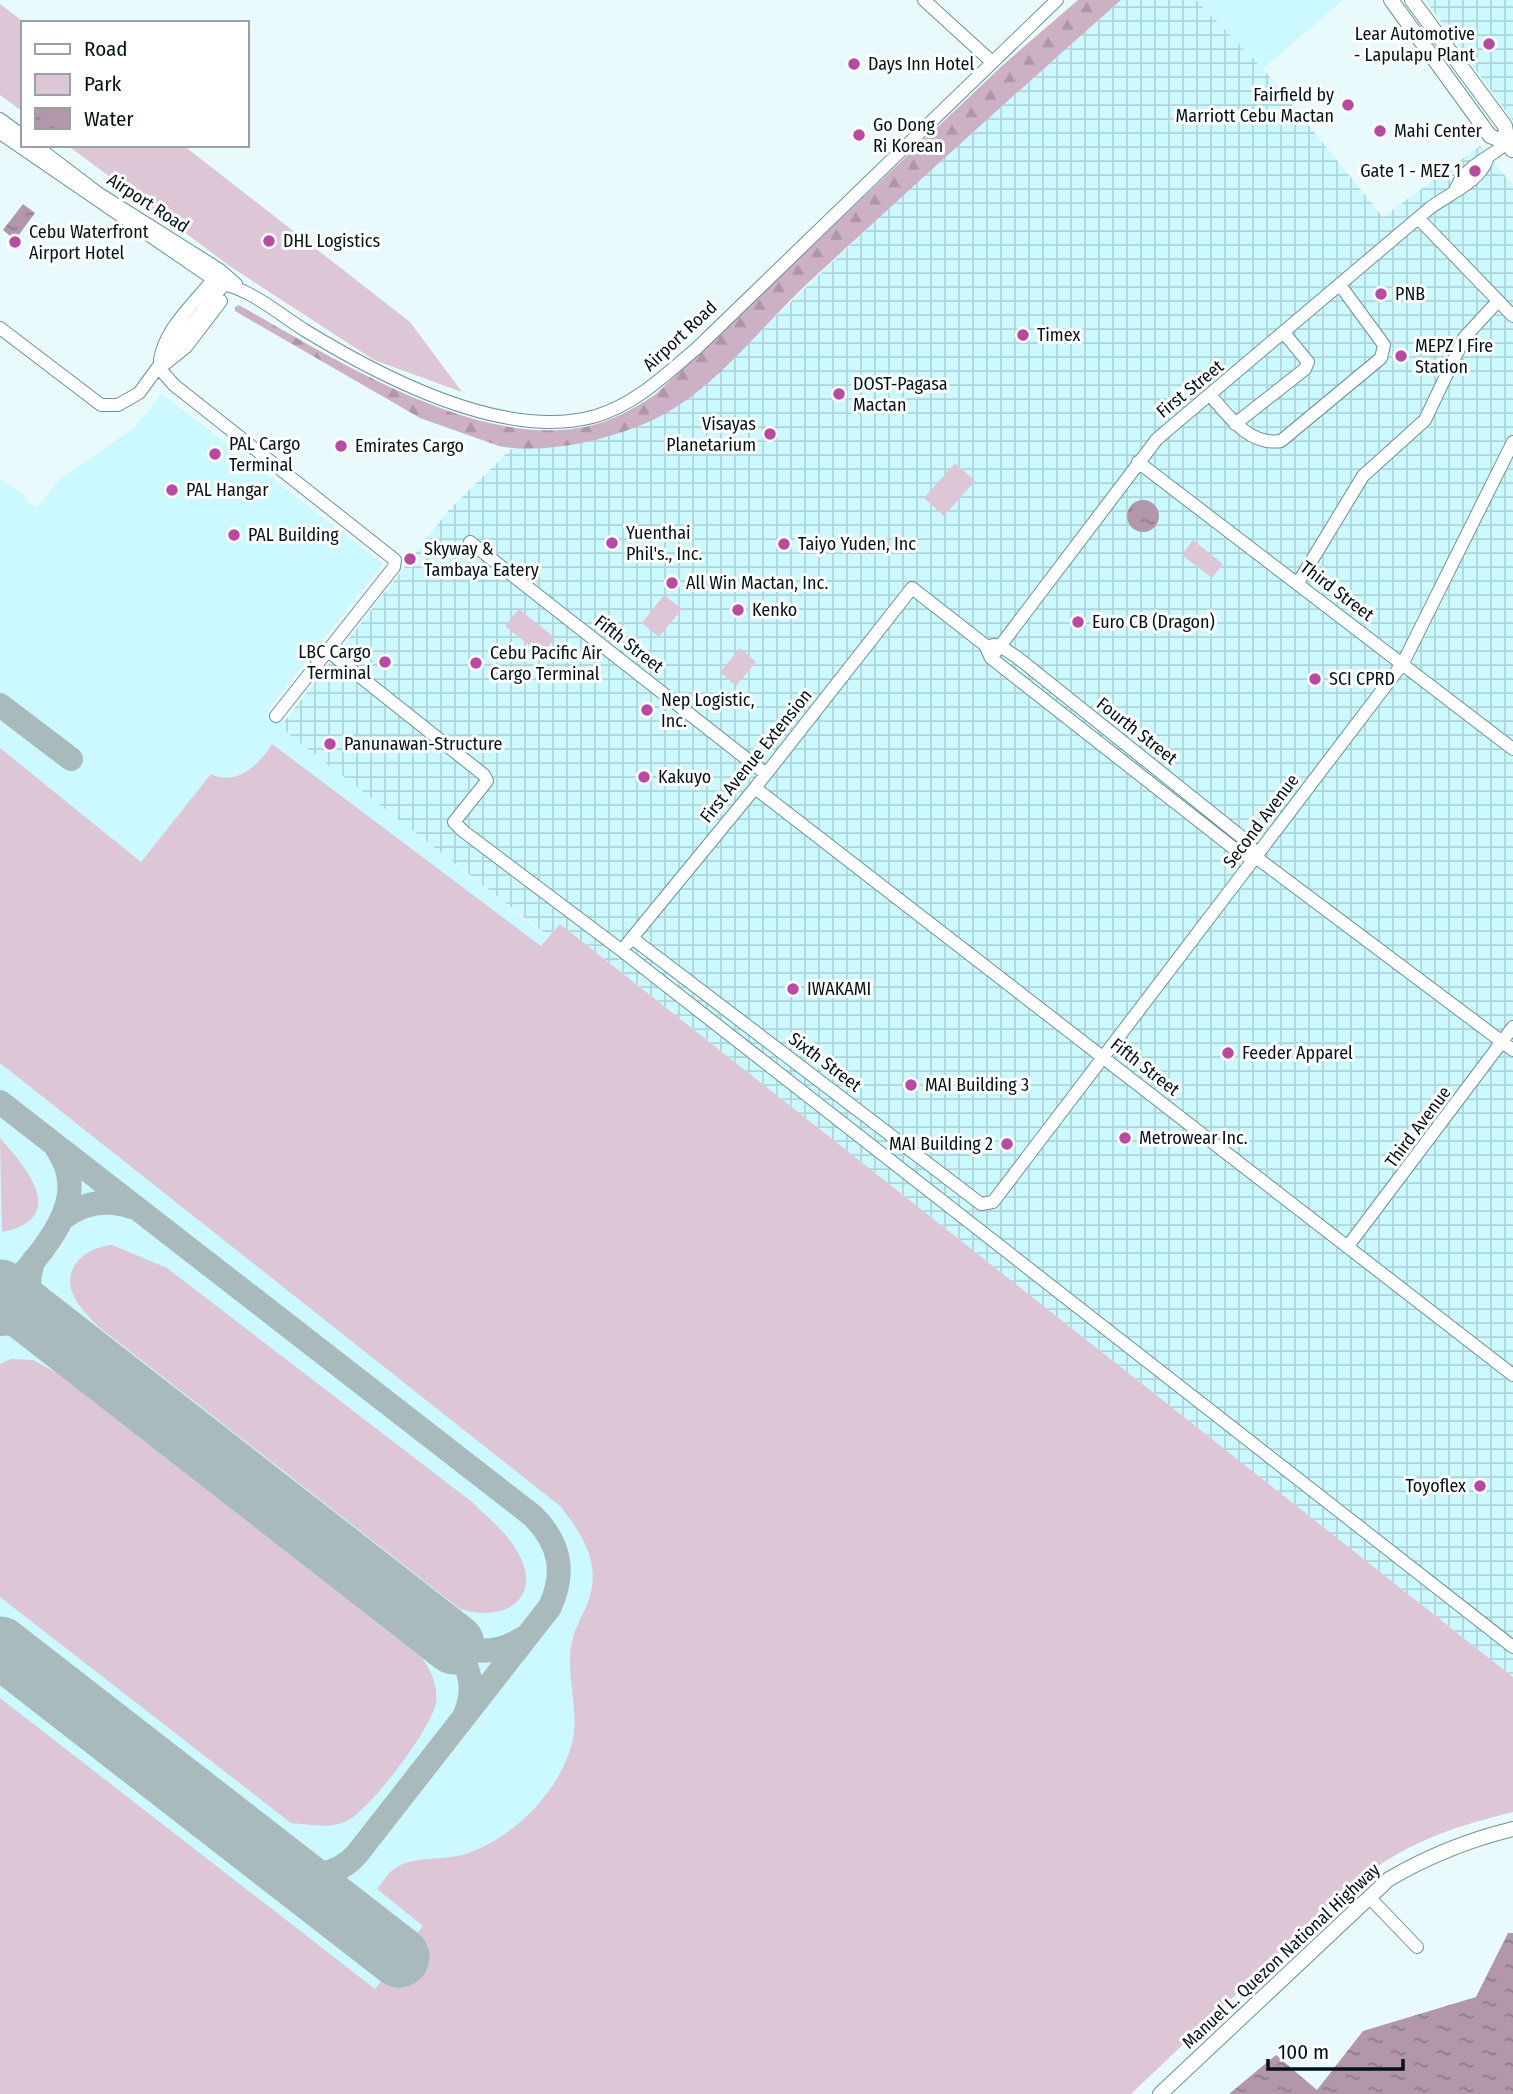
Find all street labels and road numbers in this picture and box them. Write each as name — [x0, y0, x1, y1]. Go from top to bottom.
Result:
street label: Airport Road — [103, 168, 193, 238]
street label: Airport Road — [638, 296, 722, 376]
street label: First Street — [1152, 355, 1228, 423]
street label: Third Street — [1296, 556, 1378, 626]
street label: Fifth Street — [590, 610, 668, 678]
street label: First Avenue Extension — [695, 685, 817, 827]
street label: Fourth Street — [1092, 693, 1182, 769]
street label: Second Avenue — [1218, 770, 1304, 872]
street label: Sixth Street — [784, 1028, 866, 1096]
street label: Fifth Street — [1106, 1033, 1184, 1101]
street label: Third Avenue — [1380, 1082, 1456, 1172]
street label: Manuel L. Quezon National Highway — [1178, 1858, 1384, 2054]

